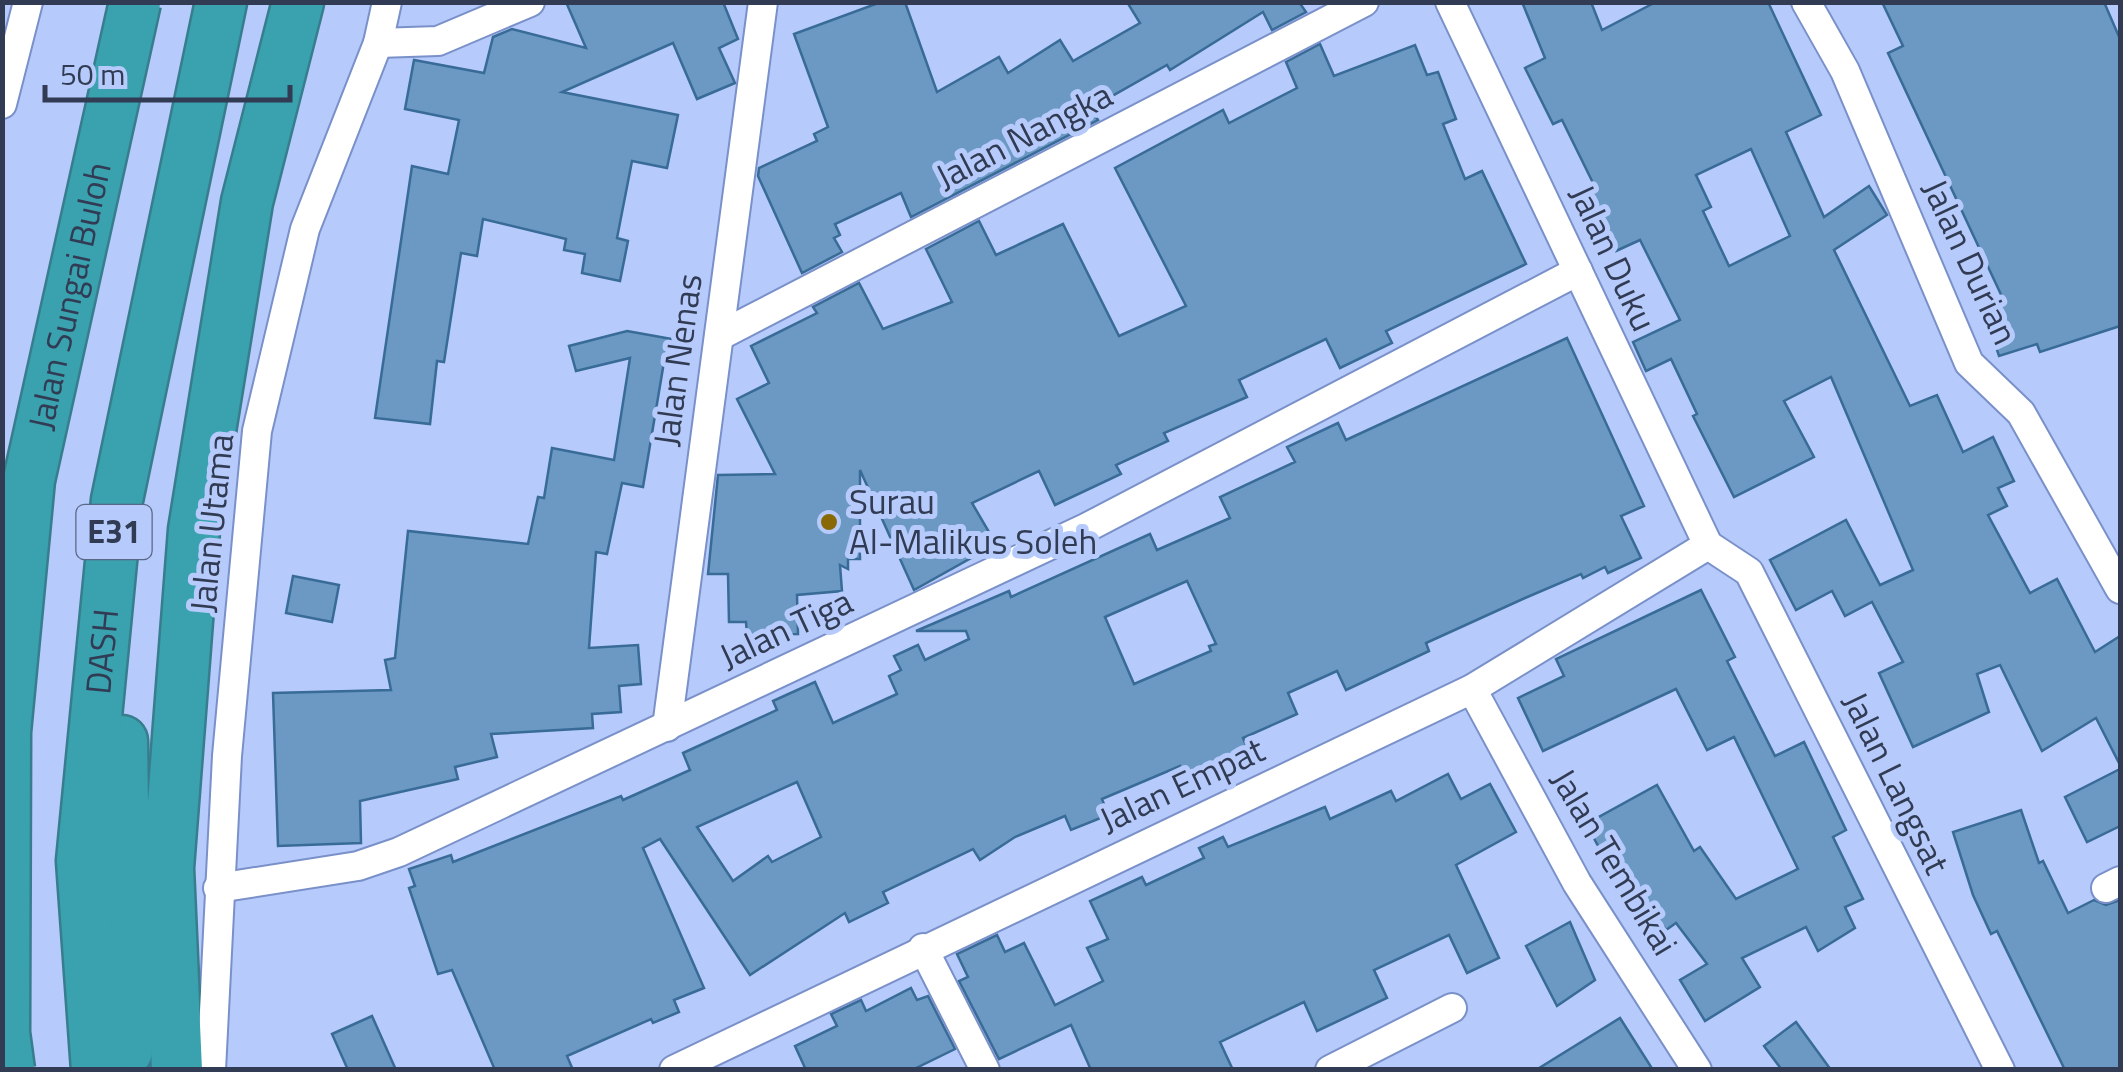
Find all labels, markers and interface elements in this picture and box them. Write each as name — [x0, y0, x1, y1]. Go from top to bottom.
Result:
scale bar — [45, 40, 290, 102]
text: 50 m — [60, 51, 125, 97]
street label: Jalan Nangka — [926, 67, 1121, 203]
street label: Jalan Sungai Buloh — [13, 157, 125, 435]
street label: Jalan Durian — [1909, 170, 2033, 353]
street label: Jalan Duku — [1556, 175, 1671, 340]
street label: Jalan Nenas — [638, 270, 716, 450]
street label: Jalan Utama — [175, 431, 247, 615]
place label: Surau Al-Malikus Soleh — [849, 474, 1097, 568]
road number: E31 — [76, 505, 152, 559]
marker: Surau Al-Malikus Soleh — [818, 511, 840, 533]
street label: Jalan Tiga — [710, 574, 861, 682]
street label: DASH — [70, 606, 132, 697]
street label: Jalan Langsat — [1829, 682, 1964, 883]
street label: Jalan Empat — [1090, 722, 1273, 846]
street label: Jalan Tembikai — [1538, 758, 1692, 965]

